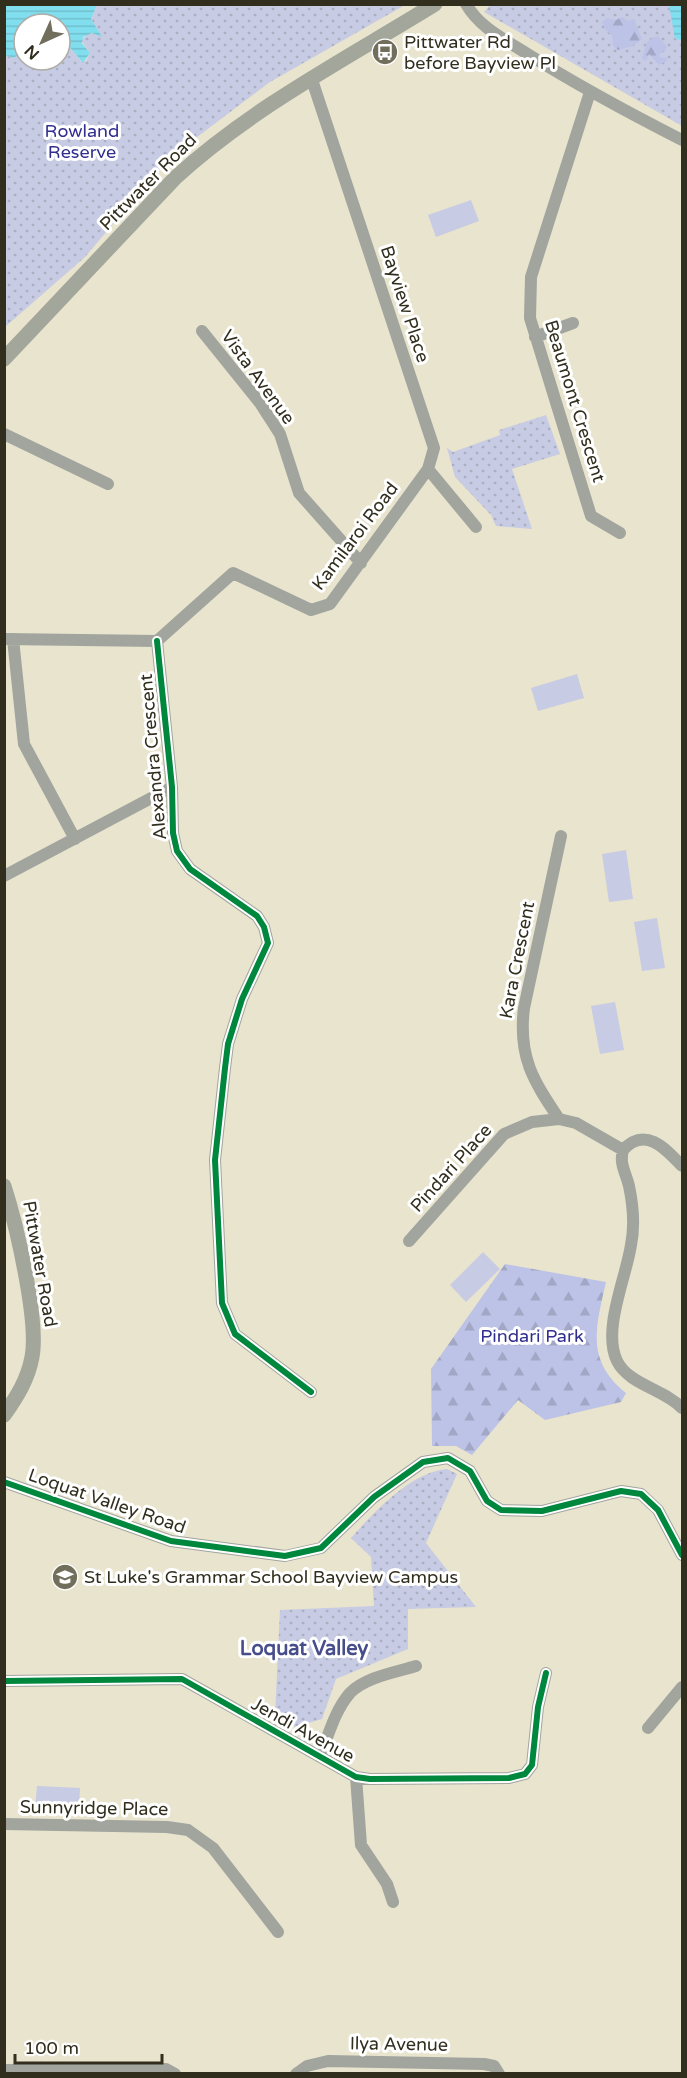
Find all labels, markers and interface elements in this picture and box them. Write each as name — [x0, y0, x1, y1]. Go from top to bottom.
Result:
north arrow — [12, 12, 72, 72]
place label: Pittwater Rd before Bayview Pl — [404, 31, 556, 74]
bus stop icon: Pittwater Rd before Bayview Pl — [370, 37, 400, 67]
text: N — [20, 40, 44, 64]
park label: Rowland Reserve — [45, 120, 119, 163]
street label: Pittwater Road — [95, 129, 201, 235]
street label: Bayview Place — [376, 243, 434, 365]
street label: Beaumont Crescent — [540, 317, 610, 485]
street label: Vista Avenue — [216, 325, 300, 429]
street label: Kamilaroi Road — [307, 478, 403, 594]
street label: Alexandra Crescent — [135, 673, 171, 841]
street label: Kara Crescent — [495, 899, 539, 1021]
street label: Pindari Place — [406, 1119, 496, 1217]
street label: Pittwater Road — [18, 1199, 62, 1329]
park label: Pindari Park — [480, 1325, 584, 1347]
street label: Loquat Valley Road — [25, 1464, 189, 1538]
school or university icon: St Luke's Grammar School Bayview Campus — [50, 1562, 80, 1592]
place label: St Luke's Grammar School Bayview Campus — [84, 1566, 458, 1588]
district label: Loquat Valley — [240, 1637, 368, 1661]
street label: Jendi Avenue — [248, 1693, 358, 1767]
street label: Sunnyridge Place — [20, 1796, 168, 1820]
scale bar — [15, 2027, 162, 2065]
street label: Ilya Avenue — [350, 2032, 448, 2056]
text: 100 m — [24, 2037, 79, 2059]

